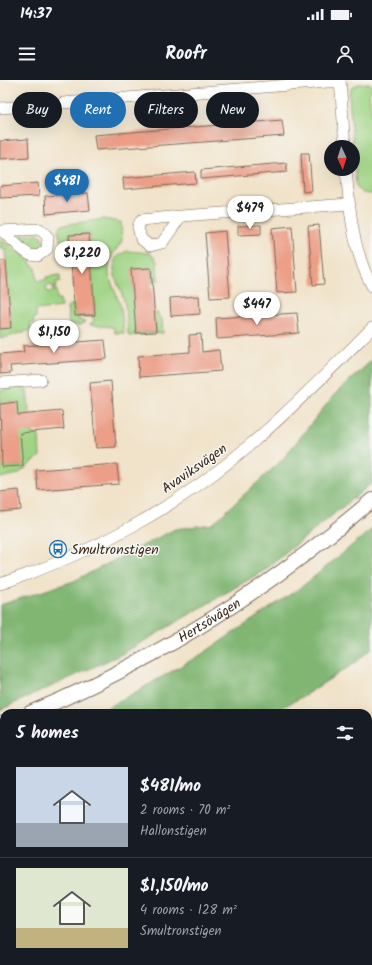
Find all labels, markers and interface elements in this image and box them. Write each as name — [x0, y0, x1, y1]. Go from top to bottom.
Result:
text: 14:37 — [20, 2, 52, 26]
text: Roofr — [165, 40, 207, 69]
icon: menu — [16, 43, 38, 65]
icon: person — [334, 43, 356, 65]
chip: Buy — [12, 92, 62, 128]
chip: Rent — [70, 92, 126, 128]
chip: Filters — [134, 92, 198, 128]
chip: New — [206, 92, 259, 128]
north arrow — [324, 140, 360, 176]
map controls — [324, 140, 360, 176]
pin: $481 — [43, 169, 91, 203]
text: $481 — [54, 171, 80, 192]
pin: $479 — [226, 196, 274, 230]
text: $479 — [236, 198, 264, 219]
pin: $1,220 — [49, 241, 115, 275]
text: $1,220 — [64, 243, 100, 264]
pin: $447 — [233, 292, 281, 326]
text: $447 — [243, 294, 271, 315]
pin: $1,150 — [21, 320, 87, 354]
text: $1,150 — [38, 322, 70, 343]
street label: Avaviksvägen — [157, 438, 232, 500]
bus stop icon: Smultronstigen — [48, 539, 68, 559]
place label: Smultronstigen — [71, 539, 159, 561]
street label: Hertsövägen — [174, 593, 246, 649]
text: 5 homes — [16, 720, 79, 747]
icon: filters — [334, 722, 356, 744]
text: $481/mo — [140, 773, 201, 800]
icon: home — [48, 783, 96, 831]
text: 2 rooms · 70 m² — [140, 800, 230, 821]
text: Hallonstigen — [140, 821, 207, 842]
text: $1,150/mo — [140, 873, 209, 900]
icon: home — [48, 884, 96, 932]
text: 4 rooms · 128 m² — [140, 900, 237, 921]
text: Smultronstigen — [140, 921, 221, 942]

